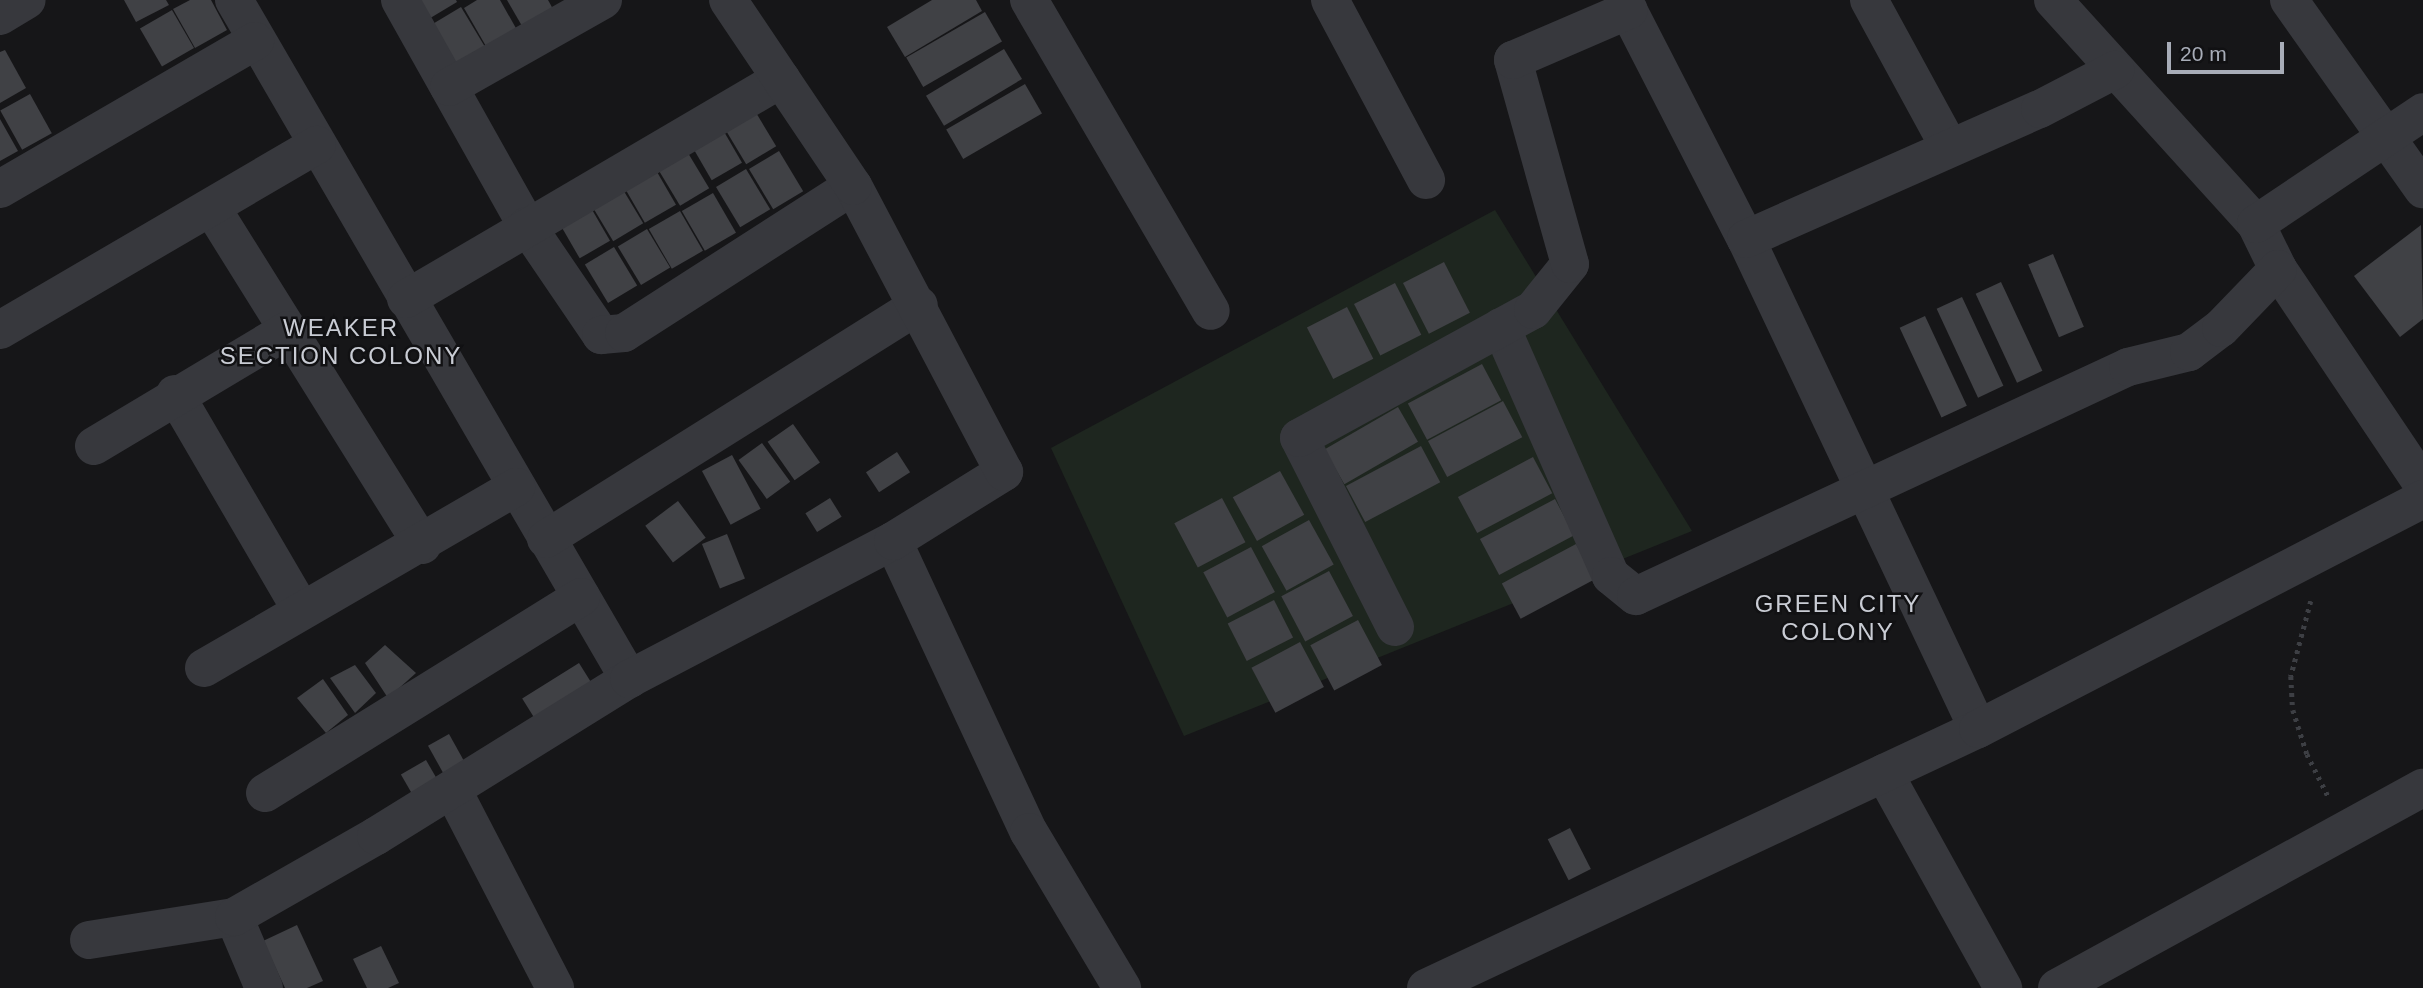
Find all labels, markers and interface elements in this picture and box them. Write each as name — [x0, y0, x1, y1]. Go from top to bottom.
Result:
scale bar — [2171, 28, 2288, 72]
text: 20 m — [2180, 42, 2227, 65]
district label: WEAKER SECTION COLONY — [221, 314, 461, 370]
district label: GREEN CITY COLONY — [1756, 590, 1920, 646]

